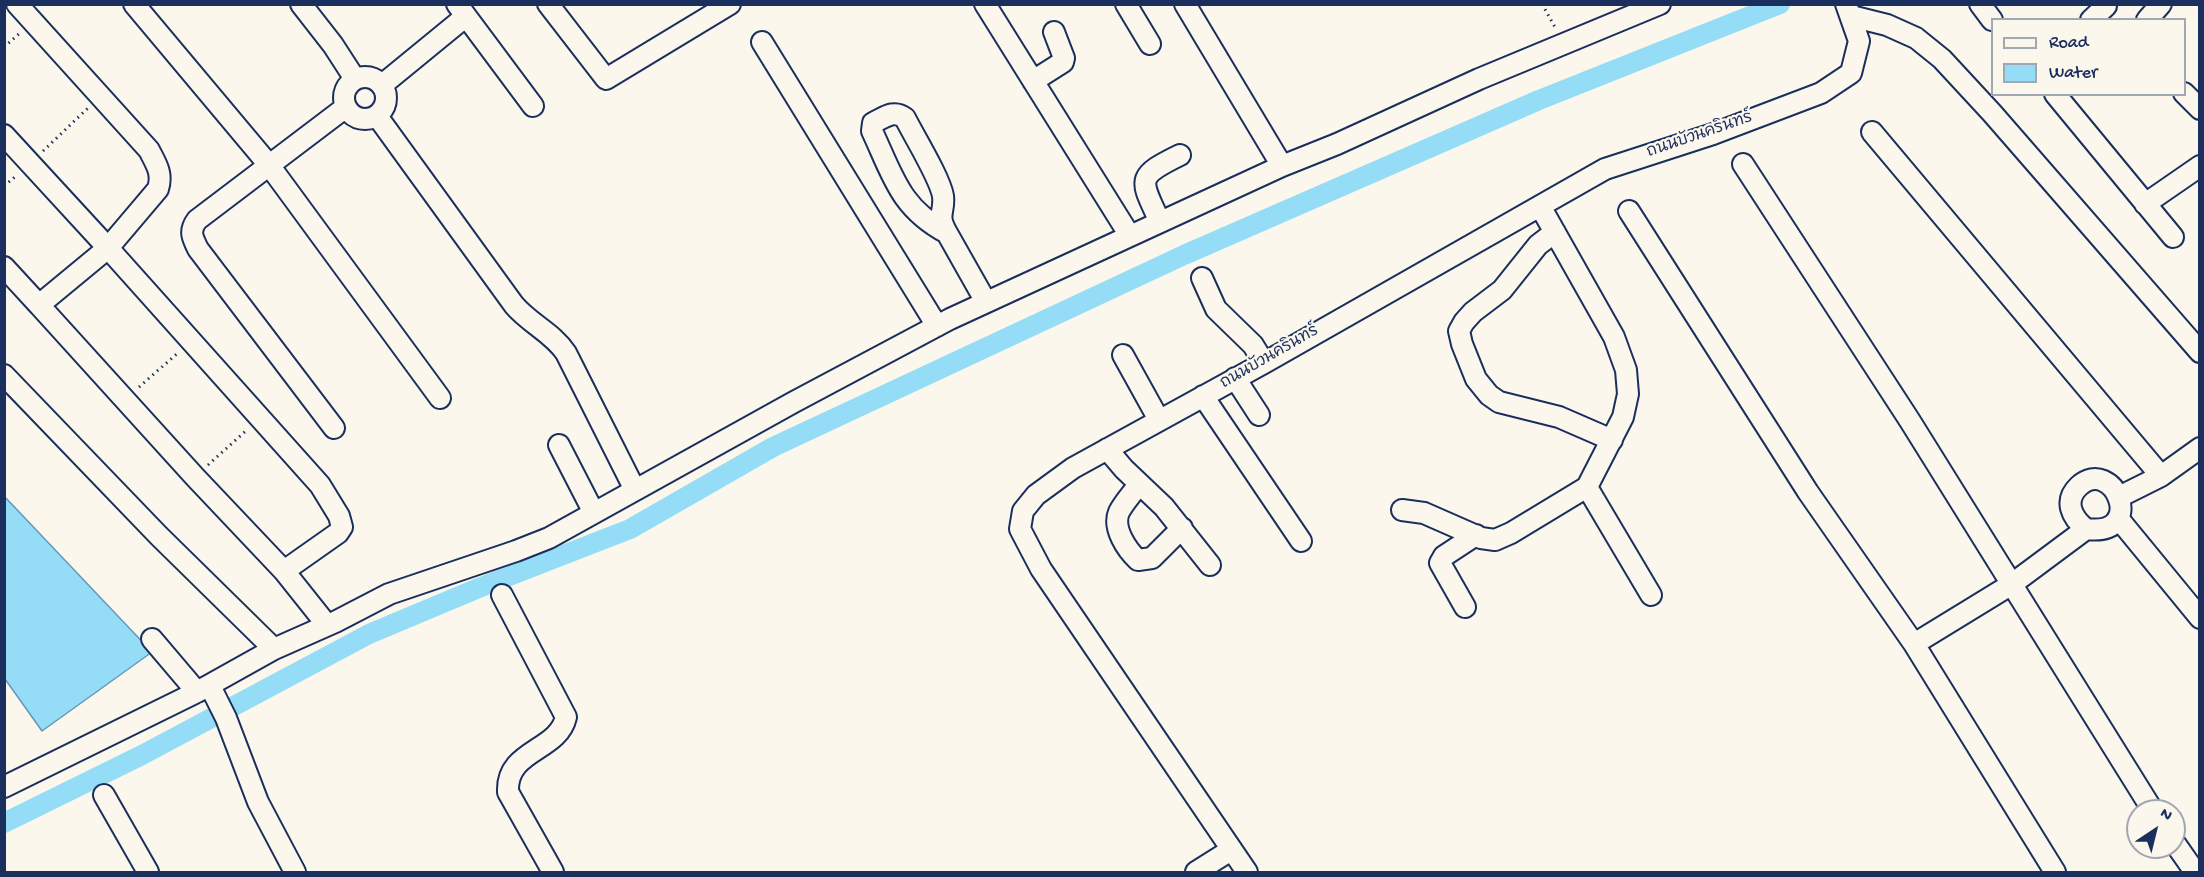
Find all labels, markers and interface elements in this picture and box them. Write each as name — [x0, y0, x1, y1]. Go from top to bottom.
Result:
legend — [1991, 18, 2186, 96]
text: Road — [2049, 33, 2088, 54]
text: Water — [2049, 63, 2097, 84]
street label: ถนนบัวนครินทร์ — [1645, 109, 1755, 163]
street label: ถนนบัวนครินทร์ — [1217, 322, 1323, 394]
north arrow — [2126, 799, 2186, 859]
text: N — [2156, 805, 2175, 826]

